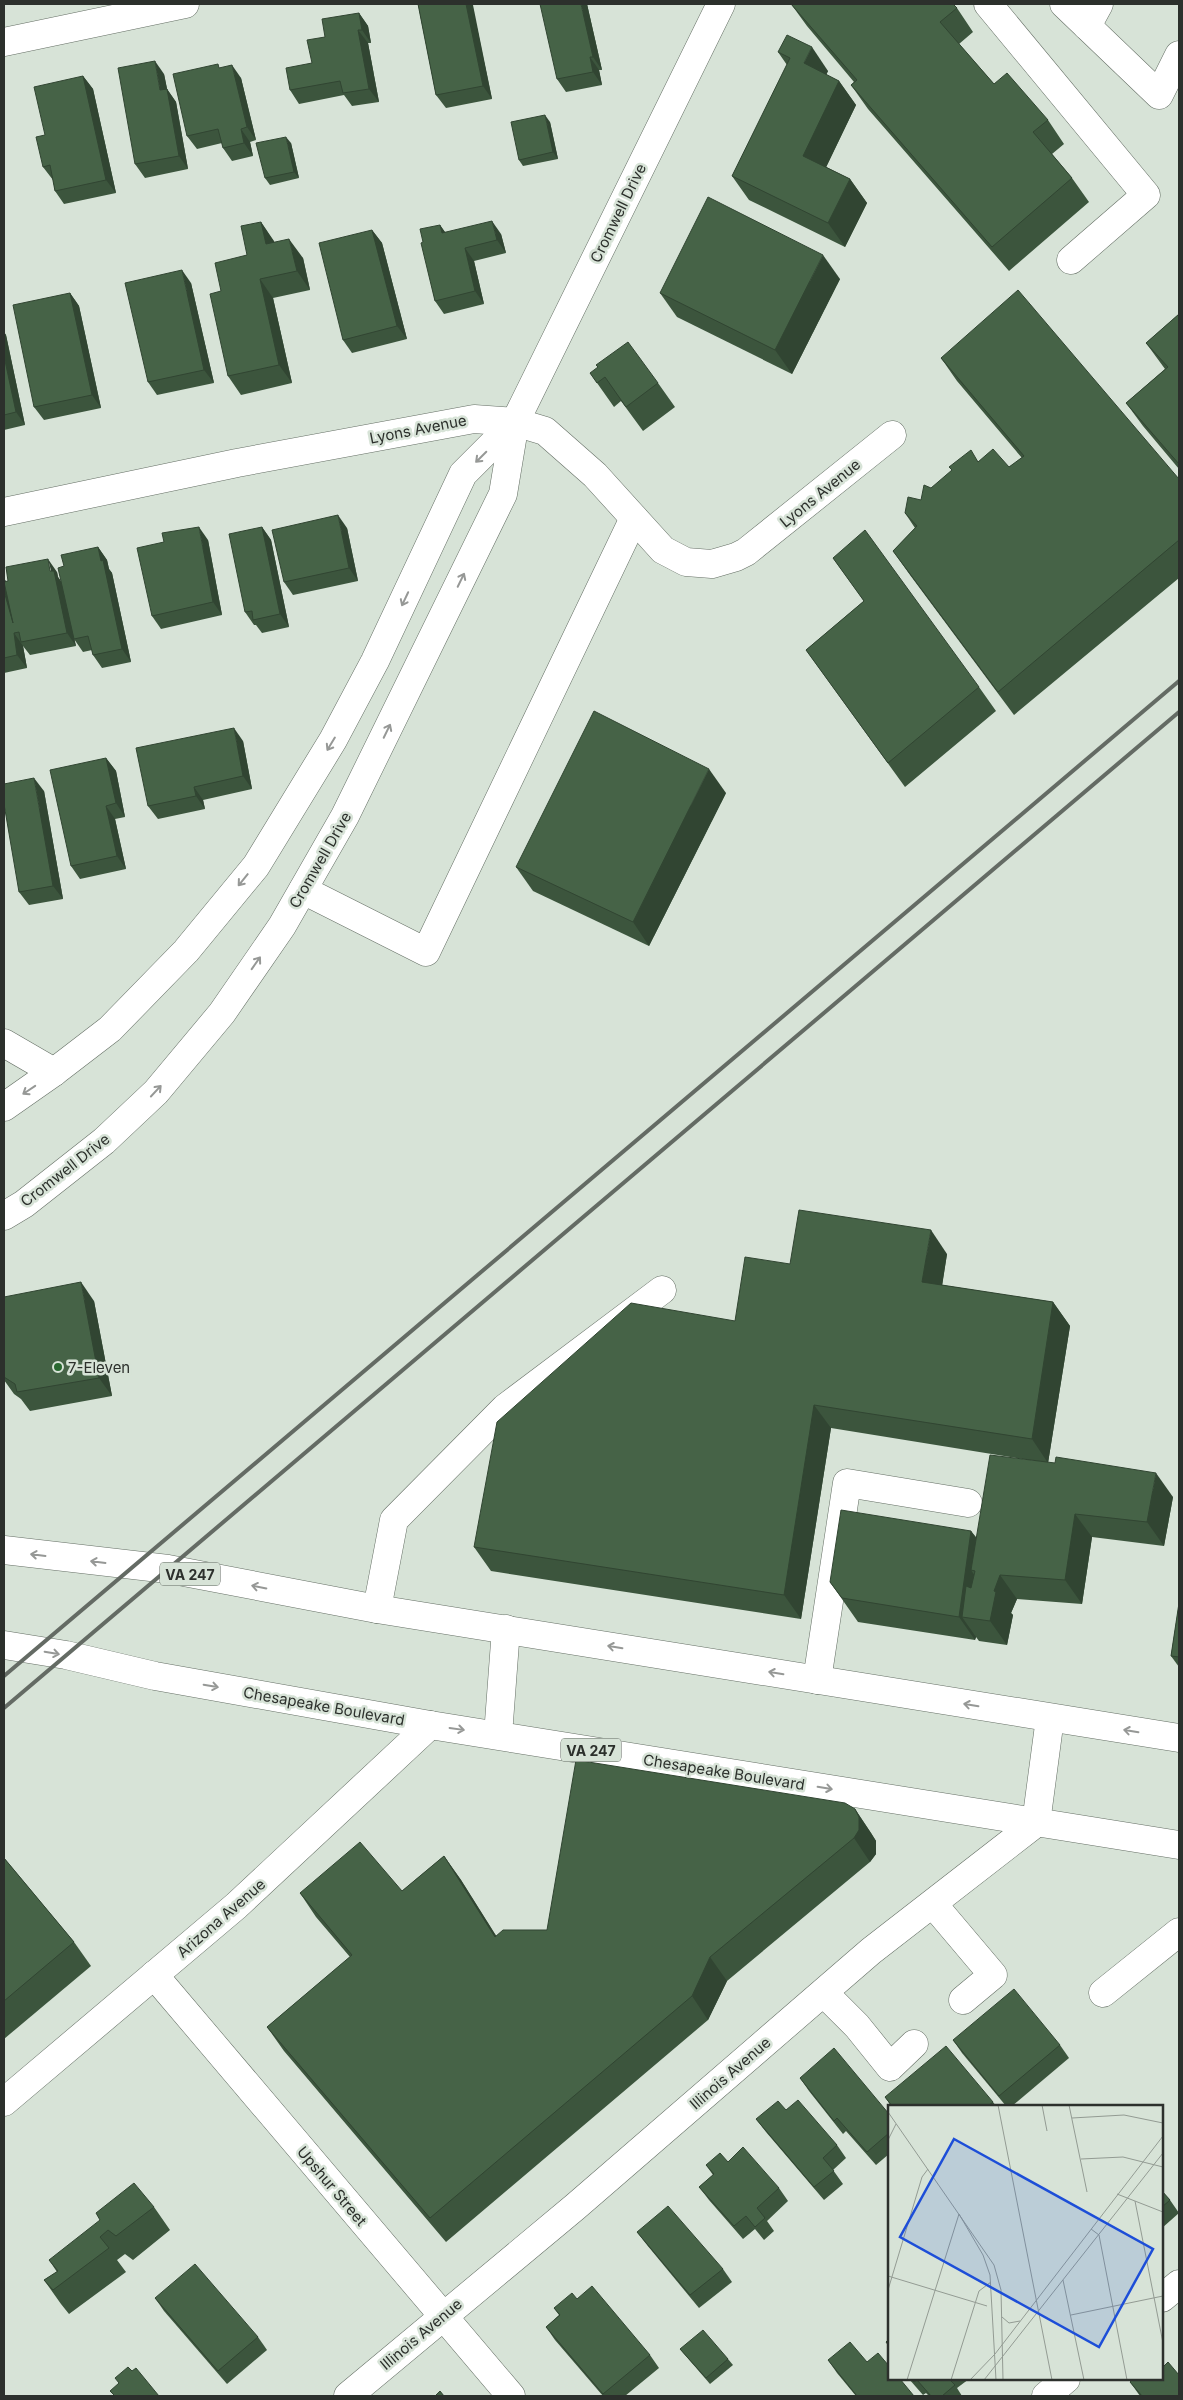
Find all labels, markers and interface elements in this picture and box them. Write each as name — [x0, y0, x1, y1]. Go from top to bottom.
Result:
street label: Cromwell Drive — [586, 160, 650, 266]
street label: Lyons Avenue — [368, 410, 468, 448]
one-way arrow — [474, 451, 487, 463]
street label: Lyons Avenue — [776, 455, 864, 531]
one-way arrow — [457, 573, 466, 588]
one-way arrow — [399, 591, 409, 606]
one-way arrow — [382, 723, 392, 738]
one-way arrow — [325, 736, 335, 750]
street label: Cromwell Drive — [285, 809, 355, 911]
one-way arrow — [238, 874, 249, 887]
one-way arrow — [251, 956, 261, 970]
one-way arrow — [22, 1085, 36, 1095]
one-way arrow — [150, 1085, 162, 1097]
street label: Cromwell Drive — [17, 1129, 113, 1211]
place label: 7-Eleven — [68, 1358, 130, 1377]
marker: 7-Eleven — [52, 1361, 64, 1373]
one-way arrow — [30, 1550, 46, 1560]
one-way arrow — [91, 1557, 107, 1567]
road number: VA 247 — [160, 1562, 220, 1586]
one-way arrow — [251, 1581, 267, 1591]
one-way arrow — [608, 1642, 624, 1652]
one-way arrow — [44, 1648, 60, 1658]
one-way arrow — [768, 1668, 784, 1678]
one-way arrow — [202, 1682, 218, 1692]
street label: Chesapeake Boulevard — [242, 1682, 406, 1730]
one-way arrow — [963, 1699, 979, 1709]
one-way arrow — [449, 1724, 465, 1734]
one-way arrow — [1123, 1725, 1139, 1735]
road number: VA 247 — [561, 1738, 621, 1762]
street label: Chesapeake Boulevard — [642, 1750, 806, 1794]
one-way arrow — [817, 1784, 833, 1794]
street label: Arizona Avenue — [173, 1874, 269, 1962]
street label: Illinois Avenue — [686, 2033, 774, 2113]
inset map — [888, 2105, 1163, 2380]
street label: Upshur Street — [293, 2142, 371, 2230]
street label: Illinois Avenue — [376, 2294, 466, 2374]

